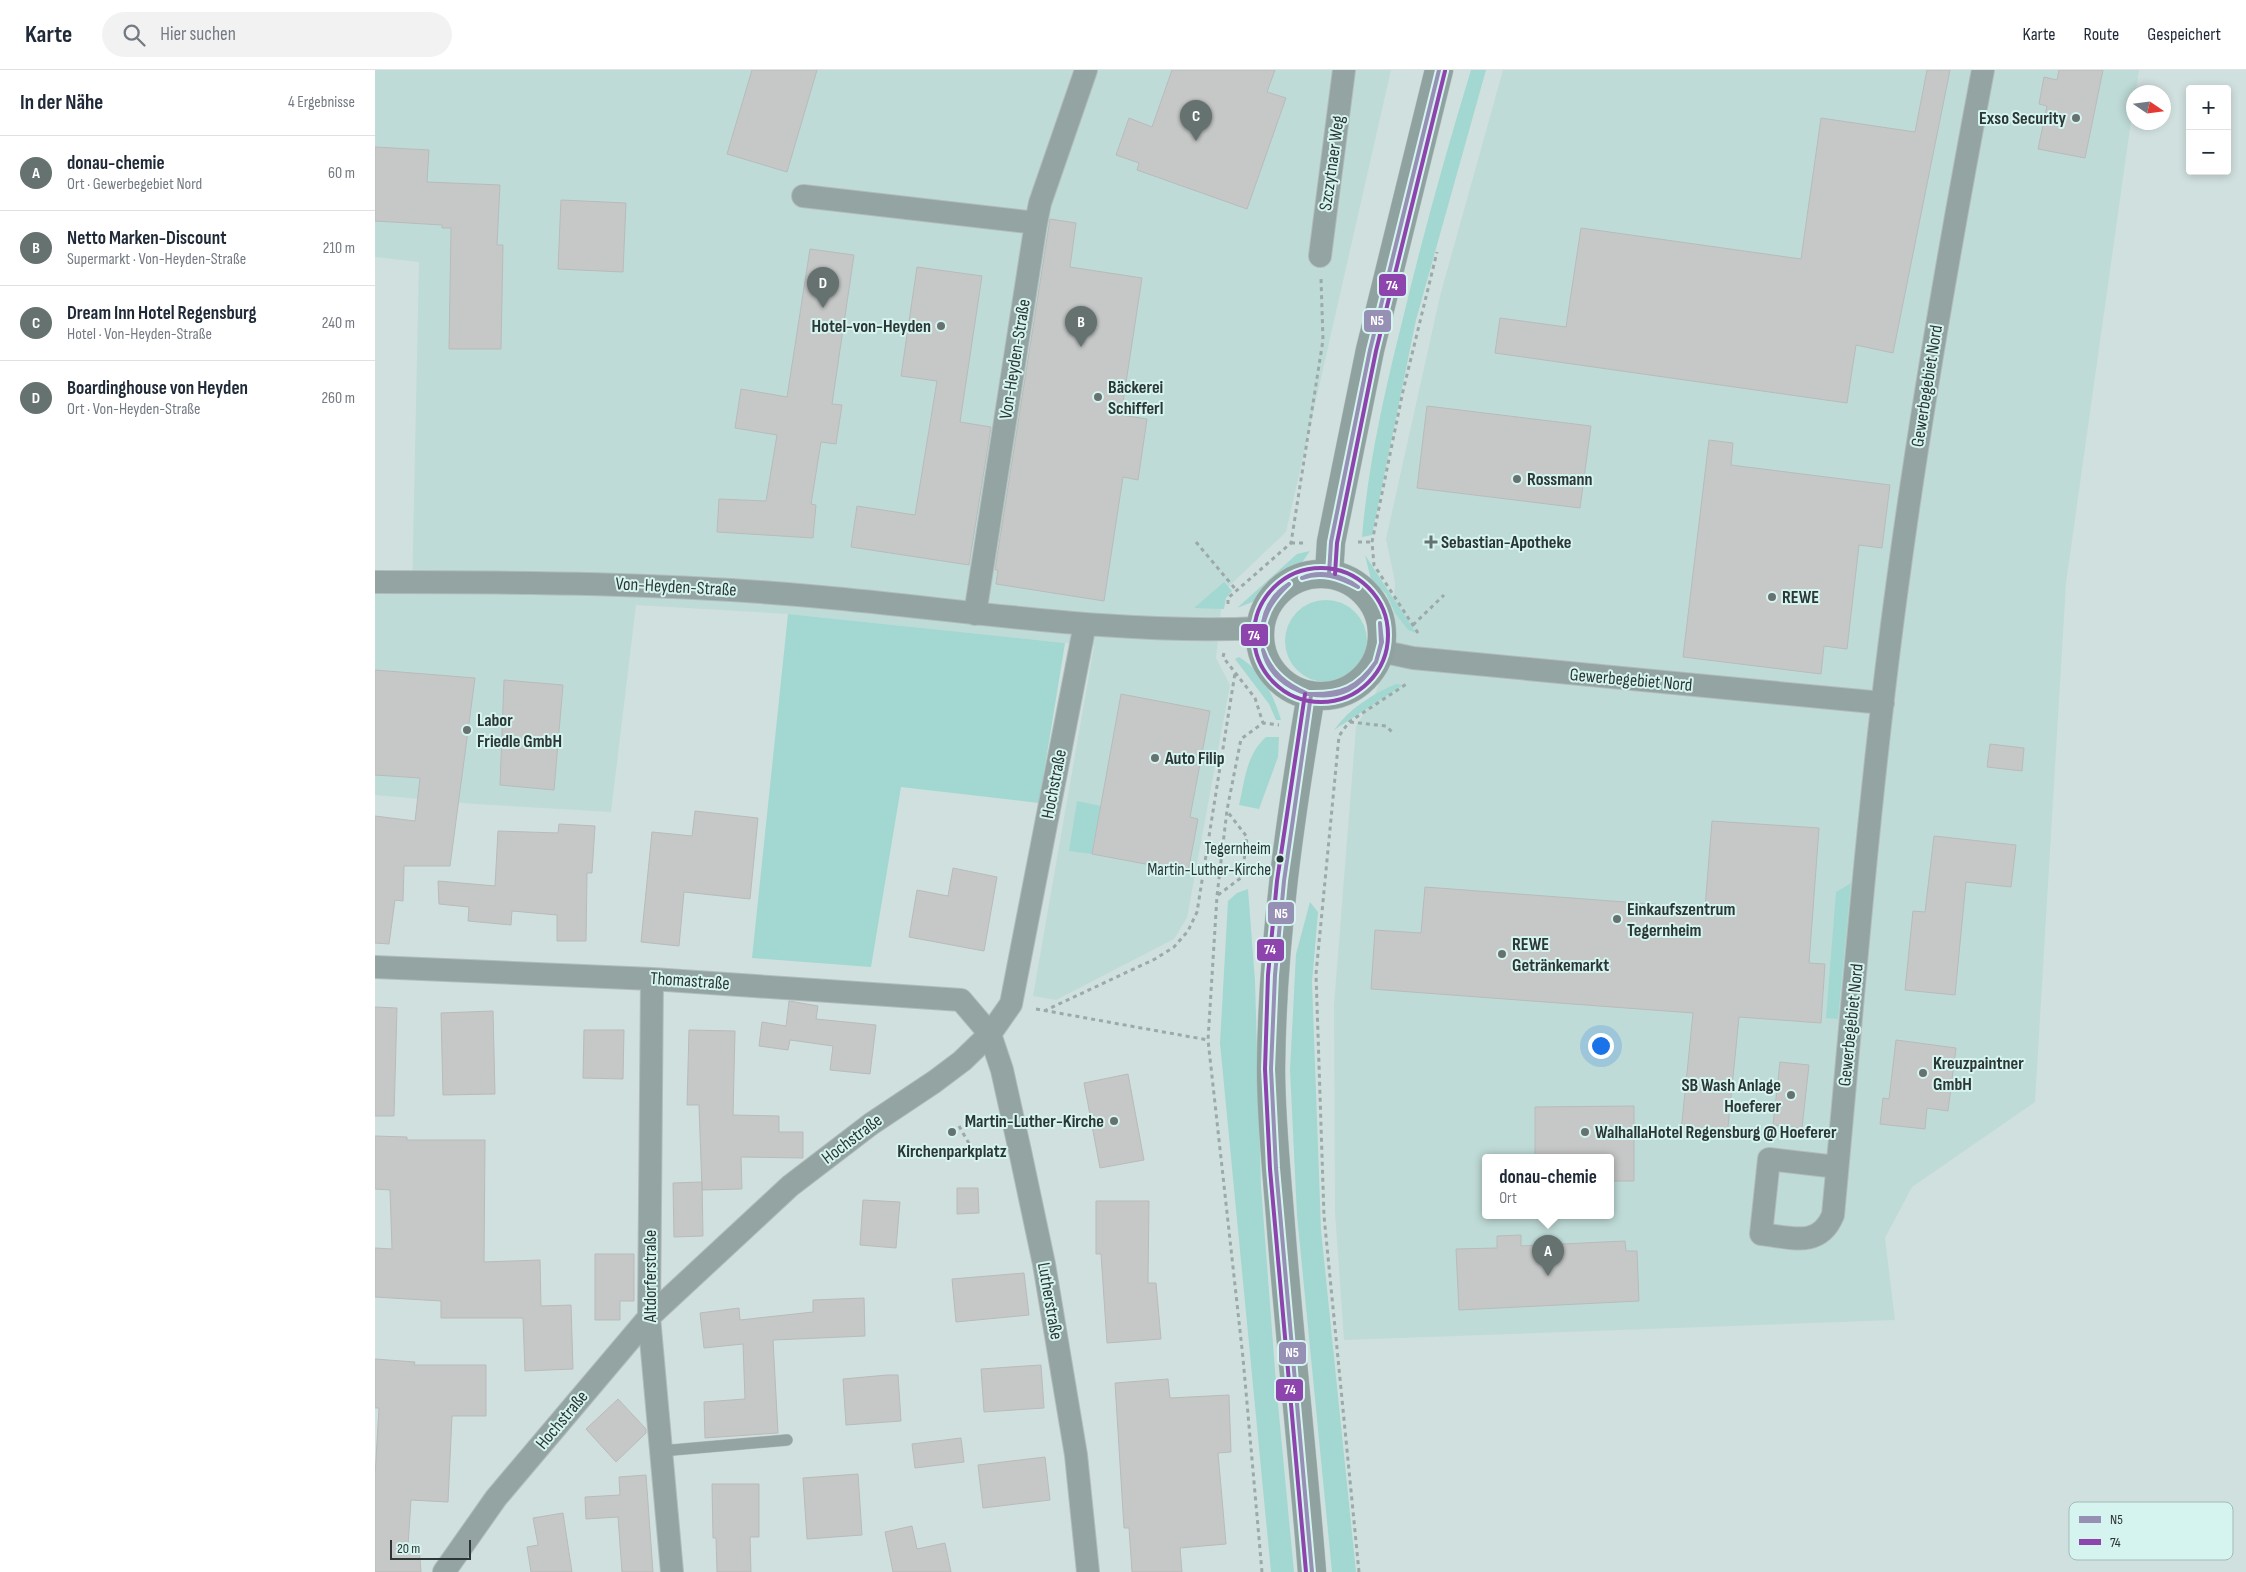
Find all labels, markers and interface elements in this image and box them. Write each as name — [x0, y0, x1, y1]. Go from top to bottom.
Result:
search box — [102, 12, 452, 57]
text: Karte — [25, 20, 72, 49]
icon: search — [120, 21, 148, 49]
text: Hier suchen — [160, 23, 236, 46]
text: Karte — [2023, 24, 2056, 45]
text: Route — [2084, 24, 2119, 45]
text: Gespeichert — [2147, 24, 2221, 45]
north arrow — [2126, 85, 2171, 130]
map controls — [2186, 85, 2231, 175]
button: + — [2186, 85, 2231, 130]
text: In der Nähe — [20, 90, 103, 115]
text: 4 Ergebnisse — [288, 93, 355, 112]
pin: C — [1180, 100, 1212, 141]
place label: Exso Security — [1979, 108, 2067, 129]
marker: Exso Security — [2070, 112, 2082, 124]
street label: Szczytnaer Weg — [1315, 114, 1349, 212]
button: − — [2186, 130, 2231, 175]
text: donau-chemie — [67, 152, 165, 175]
text: A — [32, 164, 40, 183]
text: 60 m — [328, 164, 355, 183]
text: Ort · Gewerbegebiet Nord — [67, 175, 202, 194]
text: Netto Marken-Discount — [67, 227, 226, 250]
text: B — [32, 239, 40, 258]
text: 210 m — [323, 239, 355, 258]
text: Supermarkt · Von-Heyden-Straße — [67, 250, 246, 269]
pin: D — [807, 267, 839, 308]
line badge: 74 — [1378, 273, 1407, 297]
text: 74 — [1386, 277, 1398, 294]
street label: Von-Heyden-Straße — [995, 298, 1035, 420]
text: Dream Inn Hotel Regensburg — [67, 302, 257, 325]
pin: B — [1065, 306, 1097, 347]
line badge: N5 — [1363, 309, 1392, 333]
text: N5 — [1370, 312, 1384, 329]
text: C — [32, 314, 40, 333]
text: 240 m — [322, 314, 355, 333]
place label: Hotel-von-Heyden — [811, 316, 931, 337]
marker: Hotel-von-Heyden — [935, 320, 947, 332]
street label: Gewerbegebiet Nord — [1907, 324, 1947, 448]
text: Hotel · Von-Heyden-Straße — [67, 325, 212, 344]
text: Boardinghouse von Heyden — [67, 377, 248, 400]
place label: Bäckerei Schifferl — [1108, 377, 1163, 419]
text: D — [32, 389, 40, 408]
text: 260 m — [321, 389, 355, 408]
marker: Bäckerei Schifferl — [1092, 391, 1104, 403]
text: Ort · Von-Heyden-Straße — [67, 400, 201, 419]
place label: Rossmann — [1527, 469, 1592, 490]
marker: Rossmann — [1511, 473, 1523, 485]
place label: Sebastian-Apotheke — [1441, 532, 1571, 553]
marker: Sebastian-Apotheke — [1425, 536, 1437, 548]
street label: Von-Heyden-Straße — [615, 573, 737, 601]
place label: REWE — [1782, 587, 1819, 608]
marker: REWE — [1766, 591, 1778, 603]
line badge: 74 — [1240, 623, 1269, 647]
text: 74 — [1248, 627, 1260, 644]
street label: Gewerbegebiet Nord — [1569, 664, 1693, 696]
place label: Labor Friedle GmbH — [477, 710, 562, 752]
marker: Labor Friedle GmbH — [461, 724, 473, 736]
street label: Hochstraße — [1037, 748, 1071, 820]
place label: Auto Filip — [1164, 748, 1225, 769]
marker: Auto Filip — [1149, 752, 1161, 764]
place label: Tegernheim Martin-Luther-Kirche — [1147, 839, 1271, 880]
marker: Tegernheim Martin-Luther-Kirche — [1275, 854, 1285, 864]
place label: Einkaufszentrum Tegernheim — [1627, 899, 1735, 941]
line badge: N5 — [1267, 901, 1295, 925]
text: N5 — [1274, 905, 1288, 922]
marker: Einkaufszentrum Tegernheim — [1611, 913, 1623, 925]
place label: REWE Getränkemarkt — [1512, 934, 1609, 976]
line badge: 74 — [1256, 938, 1285, 962]
text: 74 — [1264, 941, 1276, 958]
marker: REWE Getränkemarkt — [1496, 948, 1508, 960]
street label: Gewerbegebiet Nord — [1834, 963, 1868, 1087]
street label: Thomastraße — [650, 968, 730, 994]
your location — [1588, 1033, 1614, 1059]
place label: Kreuzpaintner GmbH — [1933, 1053, 2024, 1095]
marker: Kreuzpaintner GmbH — [1917, 1067, 1929, 1079]
place label: SB Wash Anlage Hoeferer — [1681, 1075, 1781, 1117]
marker: SB Wash Anlage Hoeferer — [1785, 1089, 1797, 1101]
street label: Hochstraße — [818, 1110, 886, 1168]
place label: Martin-Luther-Kirche — [965, 1111, 1104, 1132]
marker: Martin-Luther-Kirche — [1108, 1115, 1120, 1127]
place label: WalhallaHotel Regensburg @ Hoeferer — [1595, 1122, 1837, 1143]
marker: Kirchenparkplatz — [946, 1126, 958, 1138]
marker: WalhallaHotel Regensburg @ Hoeferer — [1579, 1126, 1591, 1138]
place label: Kirchenparkplatz — [897, 1141, 1007, 1162]
popup — [1482, 1154, 1614, 1219]
text: donau-chemie — [1499, 1166, 1597, 1189]
text: Ort — [1499, 1189, 1517, 1208]
street label: Altdorferstraße — [640, 1230, 661, 1323]
pin: A — [1532, 1235, 1564, 1276]
street label: Lutherstraße — [1033, 1261, 1067, 1341]
line badge: N5 — [1278, 1341, 1307, 1365]
text: N5 — [1285, 1344, 1299, 1361]
line badge: 74 — [1275, 1378, 1304, 1402]
text: 74 — [1284, 1381, 1296, 1398]
street label: Hochstraße — [531, 1386, 593, 1454]
legend — [2069, 1502, 2233, 1560]
text: N5 — [2110, 1511, 2123, 1528]
text: 74 — [2110, 1534, 2121, 1551]
scale bar — [390, 1537, 471, 1560]
text: 20 m — [397, 1540, 420, 1557]

